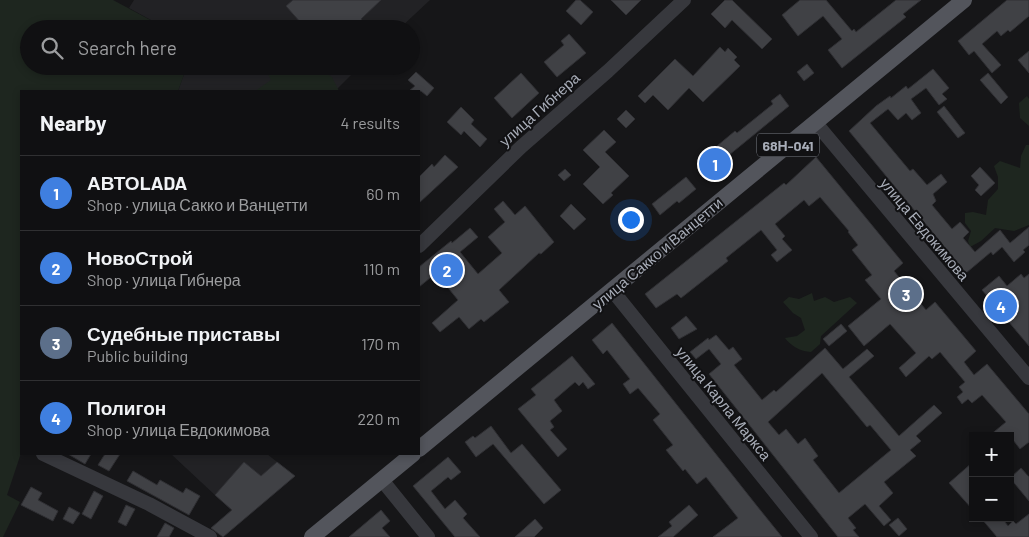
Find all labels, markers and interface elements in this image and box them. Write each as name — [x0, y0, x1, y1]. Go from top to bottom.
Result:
search box — [20, 20, 420, 75]
icon: search — [38, 34, 66, 62]
text: Search here — [78, 36, 177, 59]
street label: улица Гибнера — [495, 68, 583, 150]
text: Nearby — [40, 110, 106, 135]
text: 4 results — [340, 113, 400, 132]
road number: 68Н-041 — [757, 134, 819, 156]
pin: 1 — [699, 145, 731, 183]
text: АВТОLADA — [87, 171, 187, 194]
street label: улица Евдокимова — [877, 174, 974, 285]
text: 1 — [53, 184, 59, 203]
text: 60 m — [366, 184, 400, 203]
street label: улица Сакко и Ванцетти — [588, 193, 726, 313]
text: Shop · улица Сакко и Ванцетти — [87, 195, 308, 214]
your location — [618, 207, 644, 233]
text: НовоСтрой — [87, 246, 193, 269]
pin: 2 — [431, 251, 463, 289]
text: 2 — [52, 259, 60, 278]
text: 110 m — [363, 259, 400, 278]
text: Shop · улица Гибнера — [87, 270, 241, 289]
pin: 3 — [890, 275, 922, 313]
pin: 4 — [985, 287, 1017, 325]
text: Судебные приставы — [87, 322, 280, 345]
text: 3 — [52, 334, 60, 353]
text: 170 m — [361, 334, 400, 353]
street label: улица Карла Маркса — [673, 342, 776, 464]
text: Public building — [87, 346, 188, 365]
text: Полигон — [87, 396, 166, 419]
text: 4 — [51, 409, 61, 428]
text: 220 m — [357, 409, 400, 428]
text: Shop · улица Евдокимова — [87, 420, 270, 439]
map controls — [969, 432, 1014, 522]
button: + — [969, 432, 1014, 477]
button: − — [969, 477, 1014, 522]

